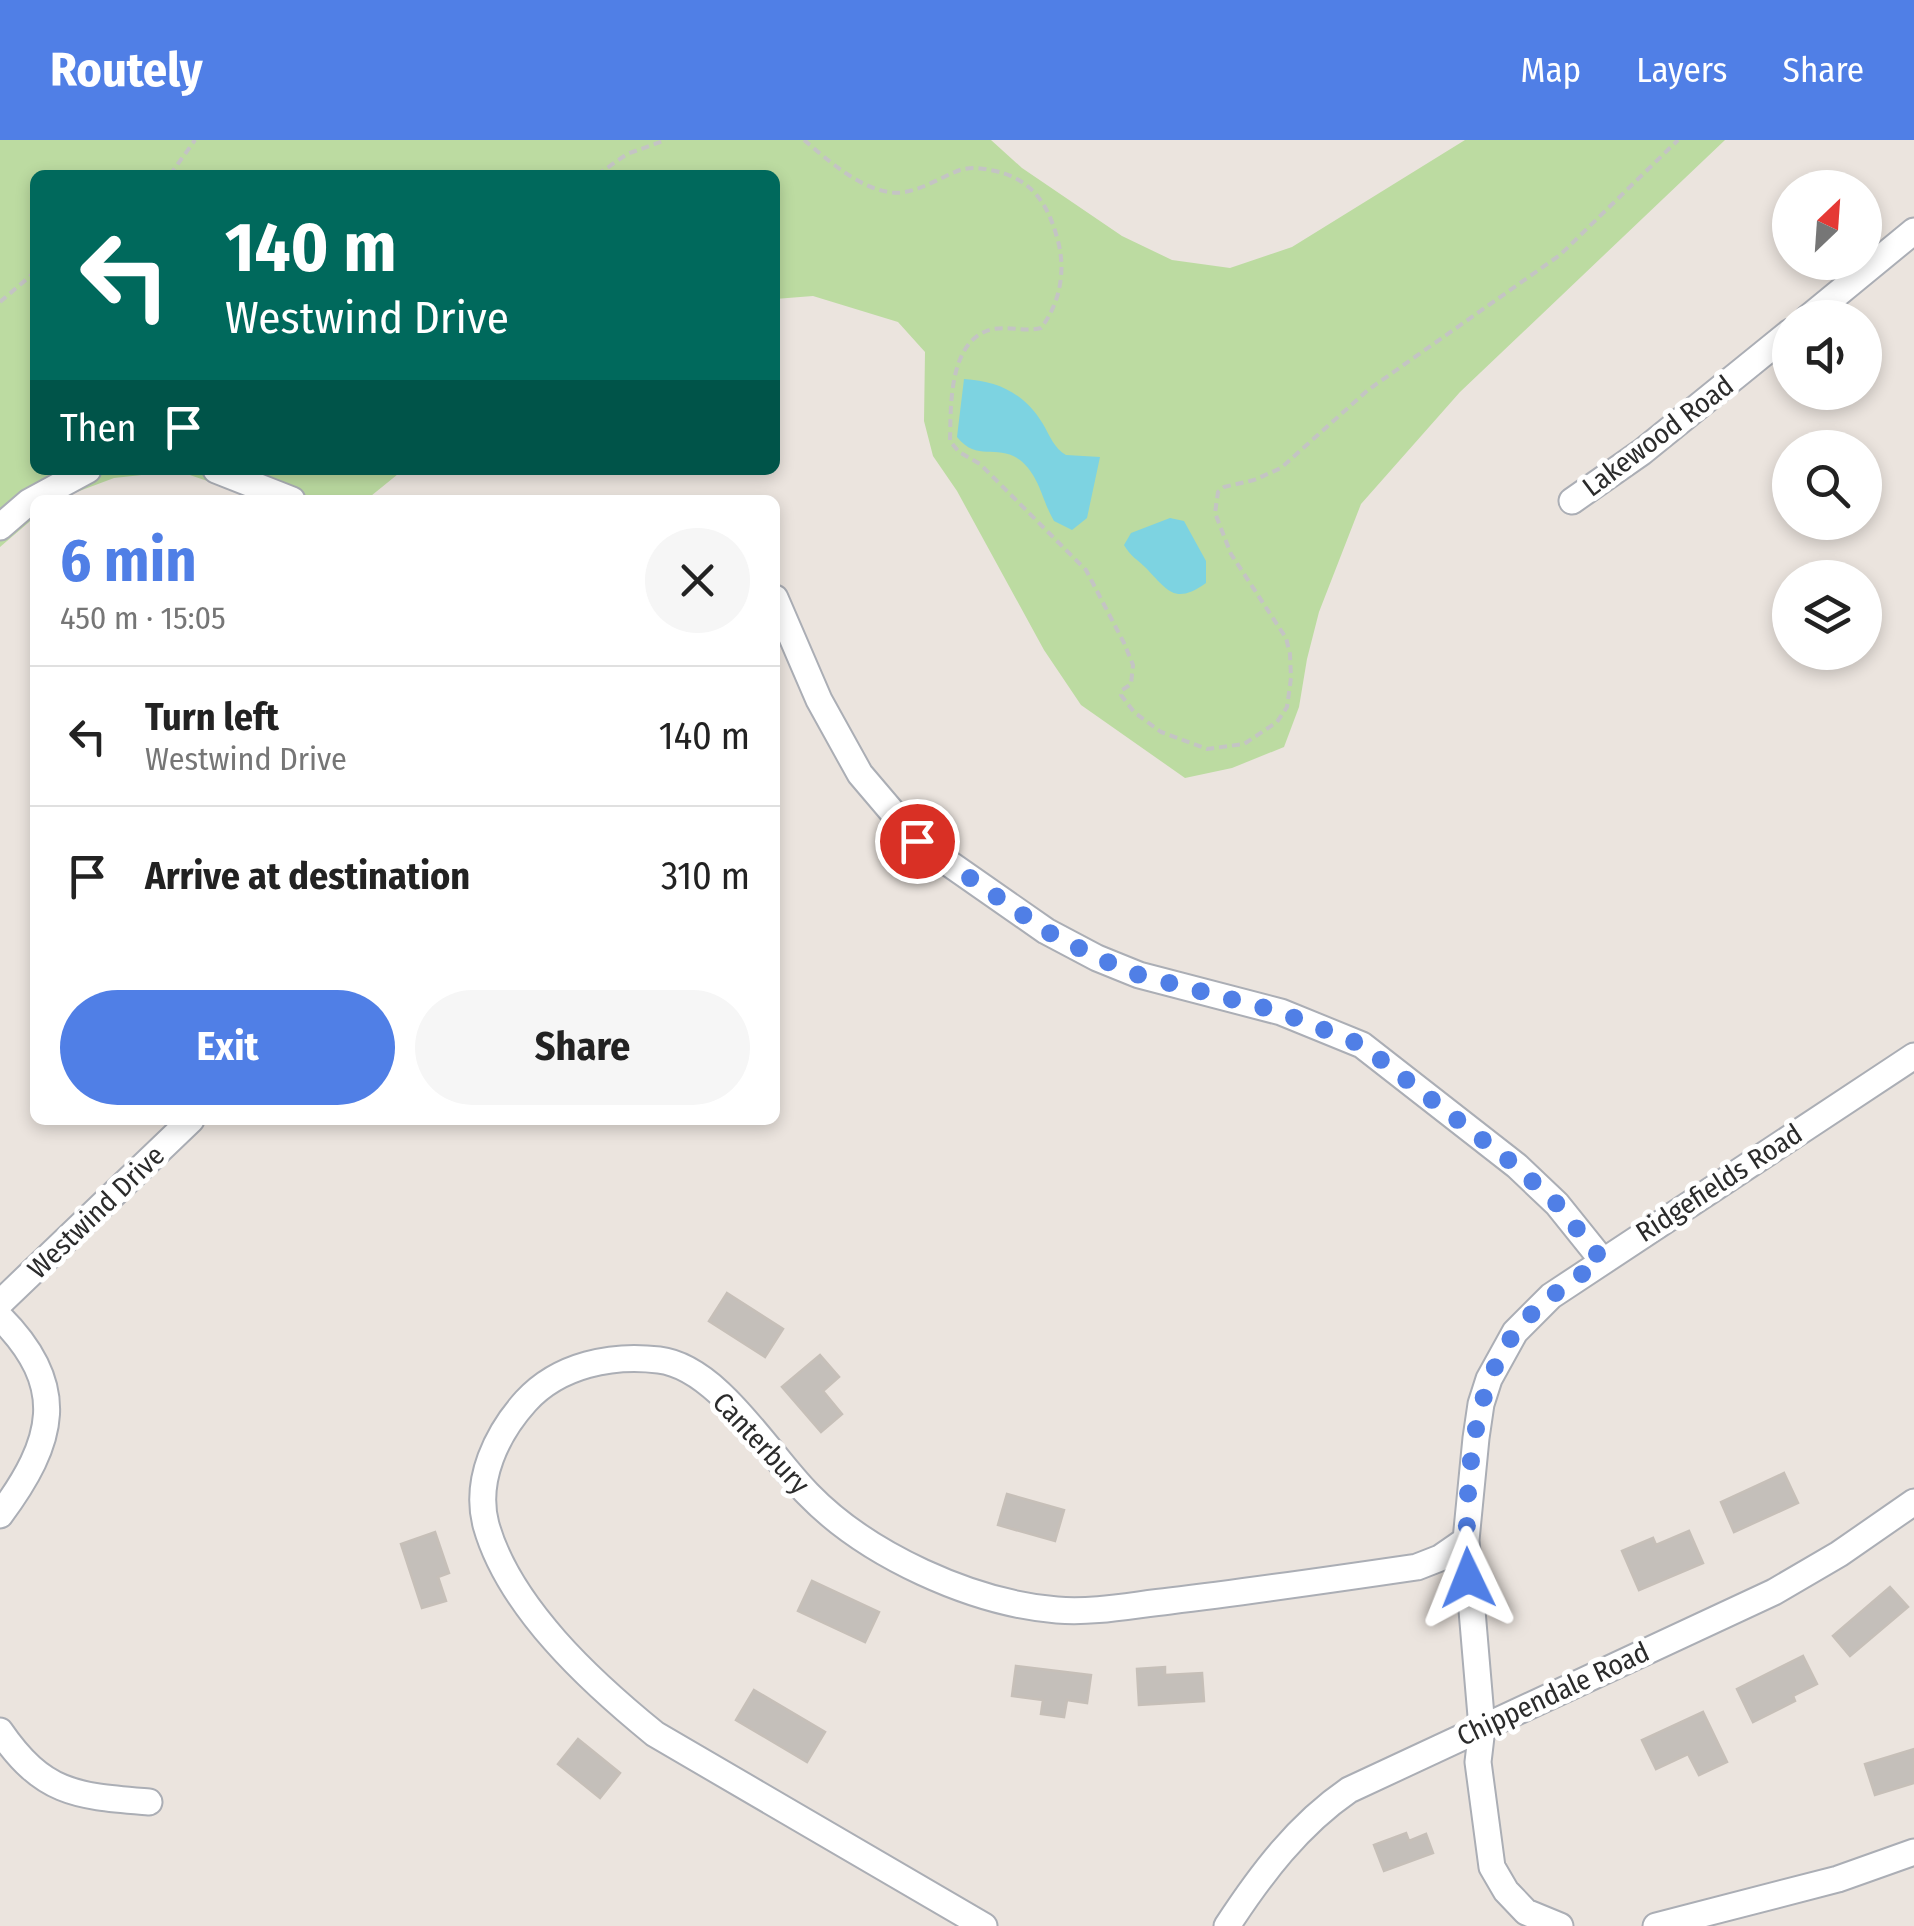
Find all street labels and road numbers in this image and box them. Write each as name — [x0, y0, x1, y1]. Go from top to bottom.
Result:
street label: Lakewood Road — [1576, 369, 1740, 503]
street label: Ridgefields Road — [1630, 1117, 1808, 1249]
street label: Westwind Drive — [21, 1139, 171, 1285]
street label: Canterbury — [706, 1385, 817, 1501]
street label: Chippendale Road — [1452, 1635, 1654, 1753]

